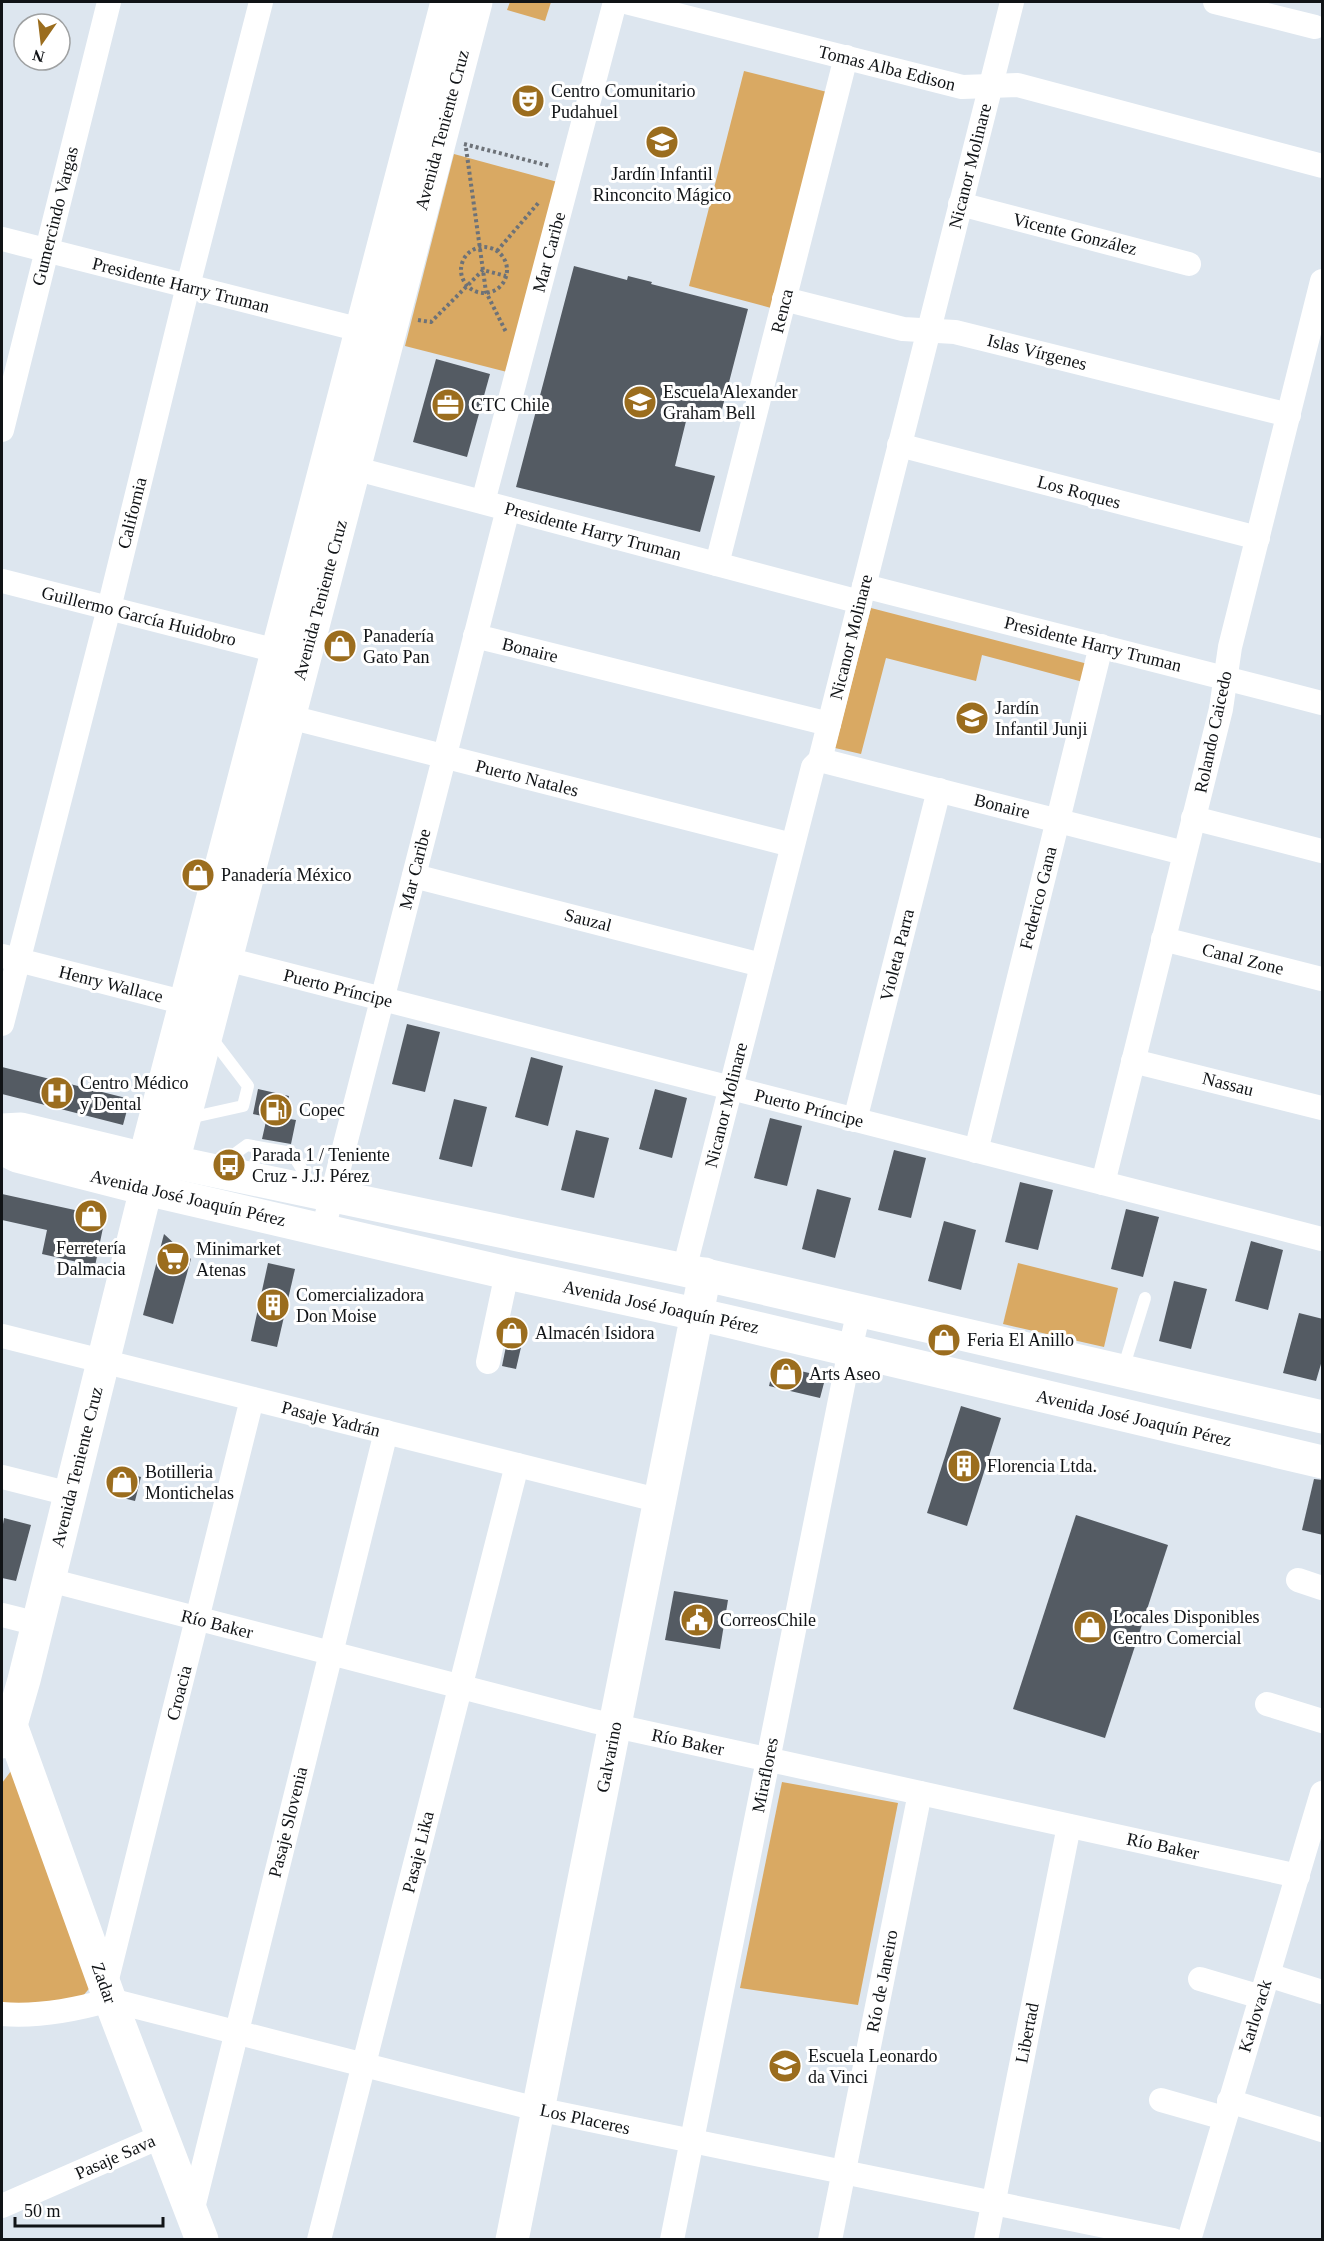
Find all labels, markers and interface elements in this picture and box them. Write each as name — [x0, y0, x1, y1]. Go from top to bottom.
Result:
north arrow — [12, 12, 72, 72]
street label: Tomas Alba Edison — [816, 41, 958, 95]
text: N — [30, 46, 46, 66]
street label: Avenida Teniente Cruz — [411, 48, 473, 212]
place label: Centro Comunitario Pudahuel — [551, 81, 695, 122]
theatre icon: Centro Comunitario Pudahuel — [510, 83, 546, 119]
street label: Nicanor Molinare — [945, 101, 995, 231]
school or university icon: Jardín Infantil Rinconcito Mágico — [644, 124, 680, 160]
street label: Gumercindo Vargas — [28, 144, 82, 288]
place label: Jardín Infantil Rinconcito Mágico — [593, 164, 731, 205]
street label: Vicente González — [1011, 209, 1139, 259]
street label: Mar Caribe — [529, 210, 569, 294]
street label: Presidente Harry Truman — [90, 253, 272, 317]
street label: Renca — [767, 287, 797, 335]
street label: Islas Vírgenes — [985, 330, 1089, 374]
place label: Escuela Alexander Graham Bell — [663, 382, 797, 423]
school or university icon: Escuela Alexander Graham Bell — [622, 384, 658, 420]
office icon: CTC Chile — [430, 387, 466, 423]
place label: CTC Chile — [471, 395, 550, 415]
street label: Los Roques — [1035, 471, 1123, 513]
street label: California — [113, 475, 151, 551]
street label: Presidente Harry Truman — [503, 498, 683, 564]
street label: Avenida Teniente Cruz — [289, 518, 351, 682]
street label: Nicanor Molinare — [826, 572, 876, 702]
street label: Guillermo García Huidobro — [40, 582, 238, 650]
street label: Presidente Harry Truman — [1002, 612, 1184, 676]
place label: Panadería Gato Pan — [363, 626, 434, 667]
shop icon: Panadería Gato Pan — [322, 628, 358, 664]
street label: Bonaire — [500, 633, 560, 667]
street label: Rolando Caicedo — [1190, 669, 1236, 795]
place label: Jardín Infantil Junji — [995, 698, 1088, 739]
school or university icon: Jardín Infantil Junji — [954, 700, 990, 736]
street label: Puerto Natales — [473, 756, 581, 800]
street label: Bonaire — [972, 789, 1032, 823]
street label: Mar Caribe — [395, 827, 435, 911]
street label: Federico Gana — [1016, 844, 1060, 952]
shop icon: Panadería México — [180, 857, 216, 893]
place label: Panadería México — [221, 865, 351, 885]
street label: Sauzal — [562, 904, 614, 936]
street label: Violeta Parra — [876, 907, 918, 1003]
street label: Canal Zone — [1200, 939, 1286, 979]
street label: Henry Wallace — [57, 961, 165, 1007]
street label: Puerto Príncipe — [281, 965, 395, 1011]
street label: Nicanor Molinare — [701, 1040, 751, 1170]
street label: Nassau — [1200, 1068, 1256, 1100]
place label: Centro Médico y Dental — [80, 1073, 188, 1114]
hospital icon: Centro Médico y Dental — [39, 1075, 75, 1111]
street label: Puerto Príncipe — [752, 1085, 866, 1131]
fuel station icon: Copec — [258, 1092, 294, 1128]
place label: Copec — [299, 1100, 345, 1120]
place label: Parada 1 / Teniente Cruz - J.J. Pérez — [252, 1145, 390, 1186]
bus stop icon: Parada 1 / Teniente Cruz - J.J. Pérez — [211, 1147, 247, 1183]
street label: Avenida José Joaquín Pérez — [88, 1166, 288, 1230]
shop icon: Ferretería Dalmacia — [73, 1198, 109, 1234]
place label: Ferretería Dalmacia — [56, 1238, 126, 1279]
place label: Minimarket Atenas — [196, 1239, 281, 1280]
supermarket icon: Minimarket Atenas — [155, 1241, 191, 1277]
street label: Avenida José Joaquín Pérez — [561, 1276, 761, 1338]
place label: Comercializadora Don Moise — [296, 1285, 424, 1326]
building icon: Comercializadora Don Moise — [255, 1287, 291, 1323]
shop icon: Almacén Isidora — [494, 1315, 530, 1351]
shop icon: Feria El Anillo — [926, 1322, 962, 1358]
place label: Almacén Isidora — [535, 1323, 654, 1343]
place label: Feria El Anillo — [967, 1330, 1074, 1350]
shop icon: Arts Aseo — [768, 1356, 804, 1392]
place label: Arts Aseo — [809, 1364, 881, 1384]
street label: Avenida Teniente Cruz — [47, 1385, 107, 1549]
street label: Avenida José Joaquín Pérez — [1034, 1386, 1234, 1450]
street label: Pasaje Yadrán — [280, 1397, 382, 1441]
building icon: Florencia Ltda. — [946, 1448, 982, 1484]
place label: Florencia Ltda. — [987, 1456, 1097, 1476]
place label: Botilleria Montichelas — [145, 1462, 234, 1503]
shop icon: Botilleria Montichelas — [104, 1464, 140, 1500]
public building icon: CorreosChile — [679, 1602, 715, 1638]
street label: Río Baker — [179, 1605, 255, 1643]
place label: Locales Disponibles Centro Comercial — [1113, 1607, 1259, 1648]
shop icon: Locales Disponibles Centro Comercial — [1072, 1609, 1108, 1645]
place label: CorreosChile — [720, 1610, 816, 1630]
street label: Croacia — [163, 1663, 195, 1723]
street label: Galvarino — [592, 1720, 626, 1794]
street label: Río Baker — [650, 1725, 726, 1759]
street label: Miraflores — [748, 1736, 782, 1814]
street label: Pasaje Slovenia — [265, 1765, 311, 1879]
street label: Pasaje Lika — [398, 1809, 438, 1895]
street label: Río Baker — [1125, 1829, 1201, 1863]
street label: Río de Janeiro — [862, 1928, 902, 2034]
street label: Zadar — [87, 1960, 121, 2006]
street label: Karlovack — [1234, 1977, 1276, 2055]
street label: Libertad — [1011, 2001, 1043, 2065]
place label: Escuela Leonardo da Vinci — [808, 2046, 937, 2087]
school or university icon: Escuela Leonardo da Vinci — [767, 2048, 803, 2084]
street label: Los Placeres — [538, 2100, 632, 2138]
street label: Pasaje Sava — [72, 2130, 158, 2184]
scale bar — [15, 2190, 164, 2228]
text: 50 m — [24, 2201, 61, 2221]

